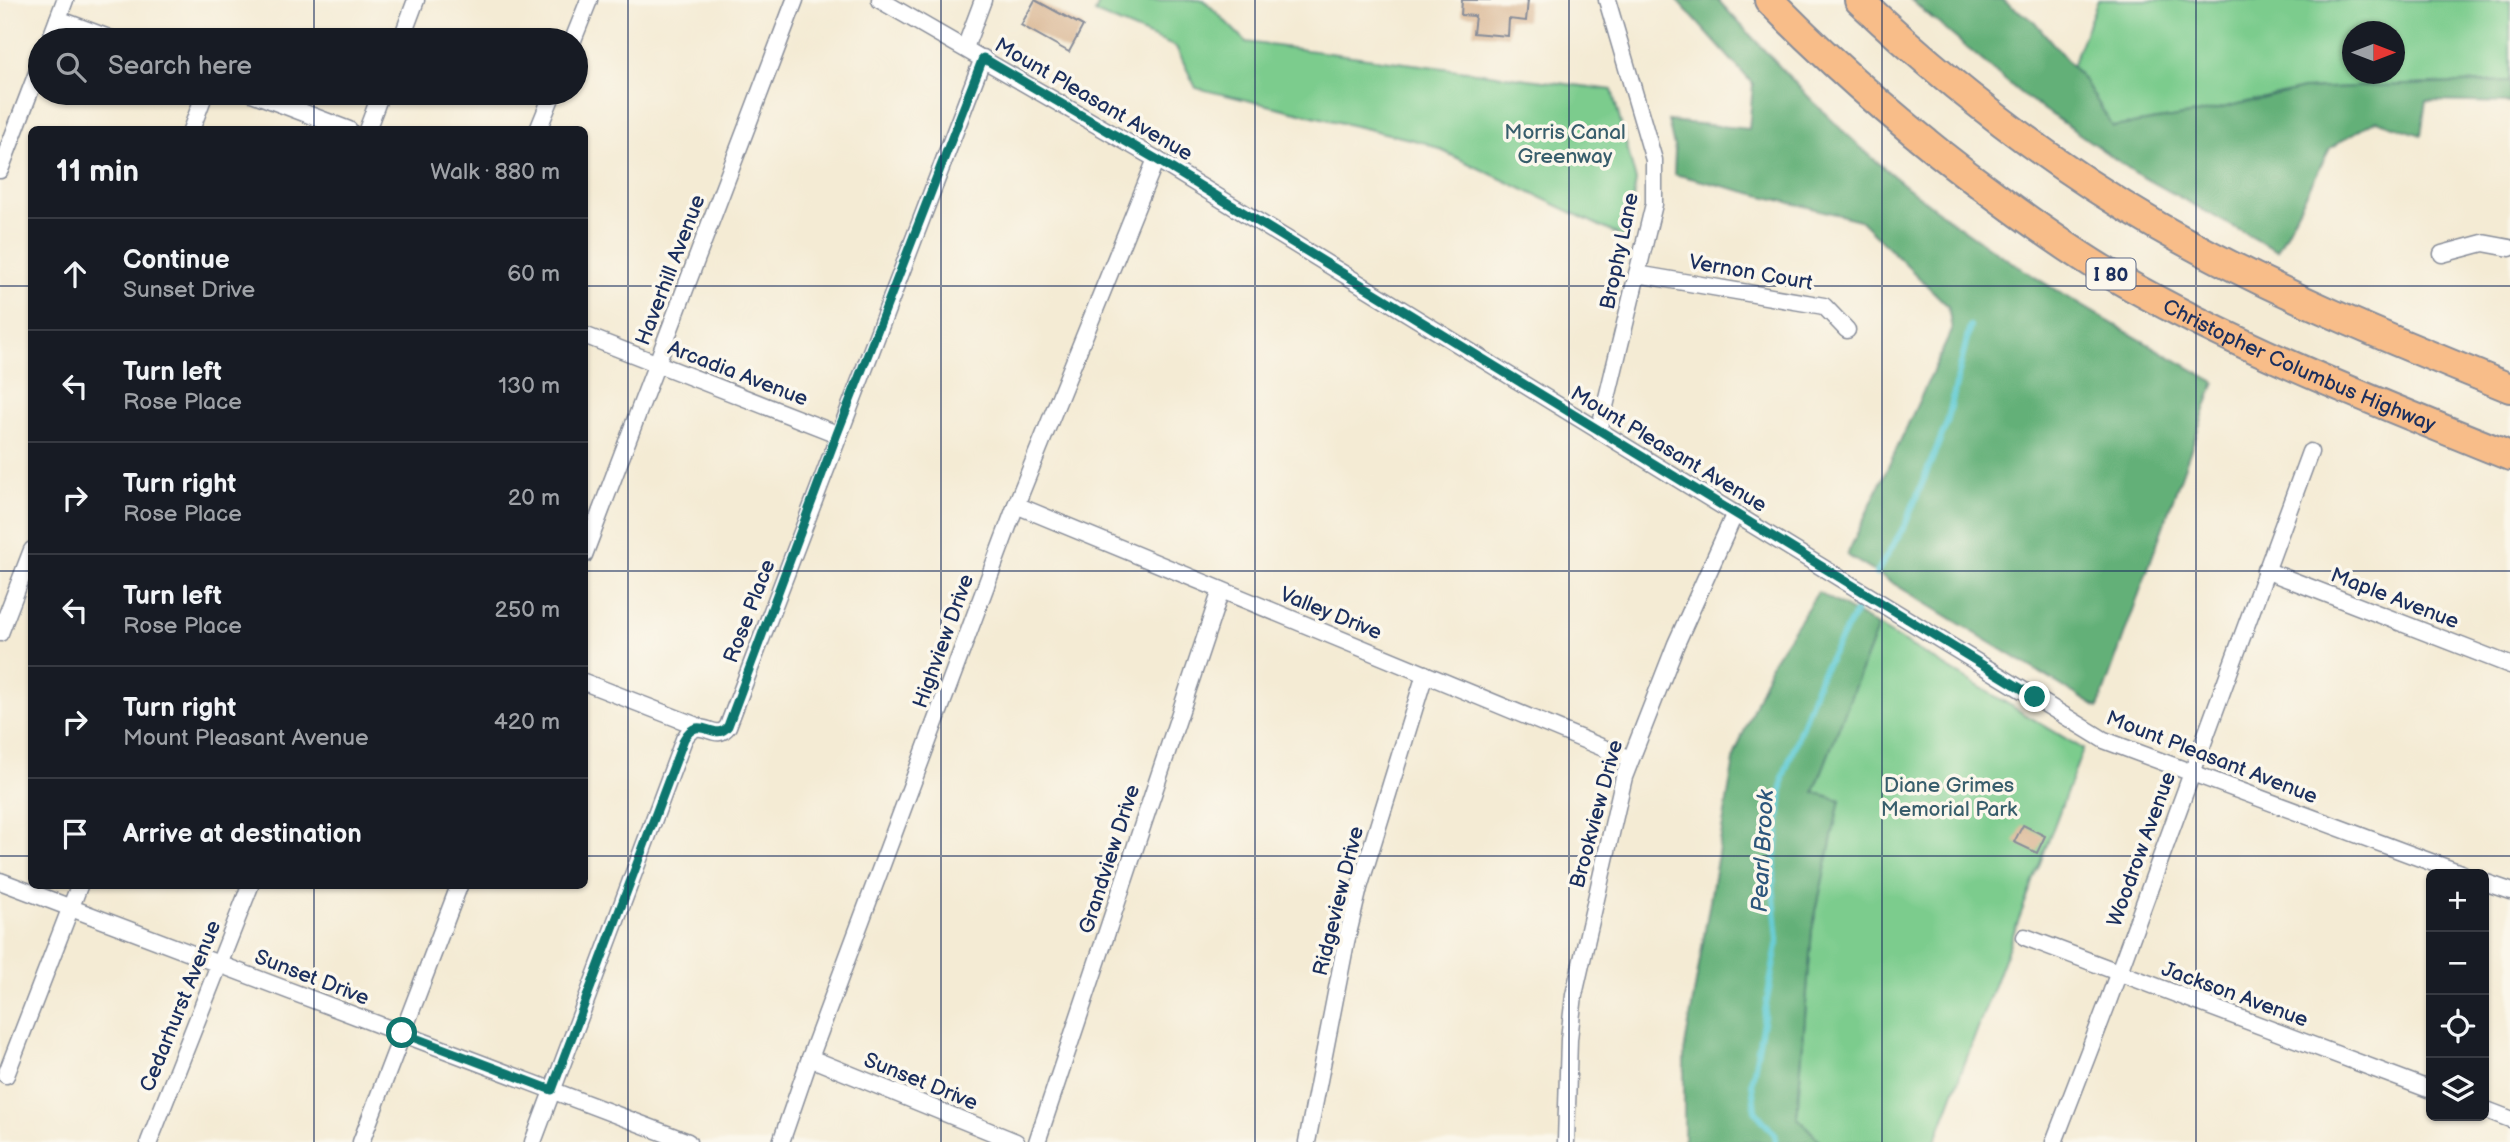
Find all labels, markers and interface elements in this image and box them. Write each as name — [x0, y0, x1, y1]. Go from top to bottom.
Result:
north arrow — [2342, 21, 2405, 84]
search box — [28, 28, 588, 105]
street label: Mount Pleasant Avenue — [990, 33, 1197, 166]
icon: search — [52, 48, 90, 86]
text: Search here — [108, 51, 252, 82]
park label: Morris Canal Greenway — [1504, 120, 1626, 169]
text: 11 min — [56, 154, 139, 190]
text: Walk · 880 m — [430, 158, 560, 186]
street label: Brophy Lane — [1595, 190, 1644, 312]
street label: Haverhill Avenue — [630, 191, 711, 349]
text: Continue — [123, 245, 230, 276]
street label: Vernon Court — [1687, 249, 1815, 296]
icon: ahead — [56, 255, 94, 293]
road number: I 80 — [2086, 258, 2136, 290]
text: 60 m — [507, 260, 560, 288]
text: Sunset Drive — [123, 276, 255, 304]
street label: Christopher Columbus Highway — [2159, 294, 2440, 438]
street label: Arcadia Avenue — [664, 335, 811, 412]
text: Turn left — [123, 357, 222, 388]
icon: left — [56, 367, 94, 405]
text: 130 m — [498, 372, 560, 400]
street label: Mount Pleasant Avenue — [1566, 381, 1771, 518]
text: Rose Place — [123, 388, 242, 416]
text: Turn right — [123, 469, 236, 500]
icon: right — [56, 479, 94, 517]
text: 20 m — [508, 484, 560, 512]
text: Rose Place — [123, 500, 242, 528]
street label: Rose Place — [718, 556, 781, 666]
street label: Maple Avenue — [2327, 563, 2462, 634]
street label: Highview Drive — [908, 571, 979, 711]
text: Turn left — [123, 581, 222, 612]
street label: Valley Drive — [1276, 582, 1385, 645]
icon: left — [56, 591, 94, 629]
text: 250 m — [494, 596, 560, 624]
text: Rose Place — [123, 612, 242, 640]
route end — [2019, 681, 2050, 712]
text: Turn right — [123, 693, 236, 724]
icon: right — [56, 703, 94, 741]
street label: Mount Pleasant Avenue — [2103, 706, 2321, 809]
text: 420 m — [494, 708, 560, 736]
text: Mount Pleasant Avenue — [123, 724, 369, 752]
street label: Brookview Drive — [1565, 737, 1628, 891]
street label: Woodrow Avenue — [2102, 768, 2181, 930]
park label: Diane Grimes Memorial Park — [1881, 773, 2018, 822]
street label: Grandview Drive — [1074, 781, 1145, 937]
water label: Pearl Brook — [1746, 788, 1780, 913]
icon: arrive — [56, 815, 94, 853]
text: Arrive at destination — [123, 819, 362, 850]
street label: Ridgeview Drive — [1308, 824, 1369, 978]
map controls — [2426, 869, 2489, 1121]
button: + — [2426, 869, 2489, 932]
street label: Cedarhurst Avenue — [135, 917, 226, 1096]
button: − — [2426, 932, 2489, 995]
street label: Sunset Drive — [251, 944, 373, 1011]
street label: Jackson Avenue — [2158, 956, 2312, 1033]
button: locate — [2426, 995, 2489, 1058]
route start — [386, 1017, 417, 1048]
street label: Sunset Drive — [860, 1047, 981, 1116]
button: layers — [2426, 1058, 2489, 1121]

